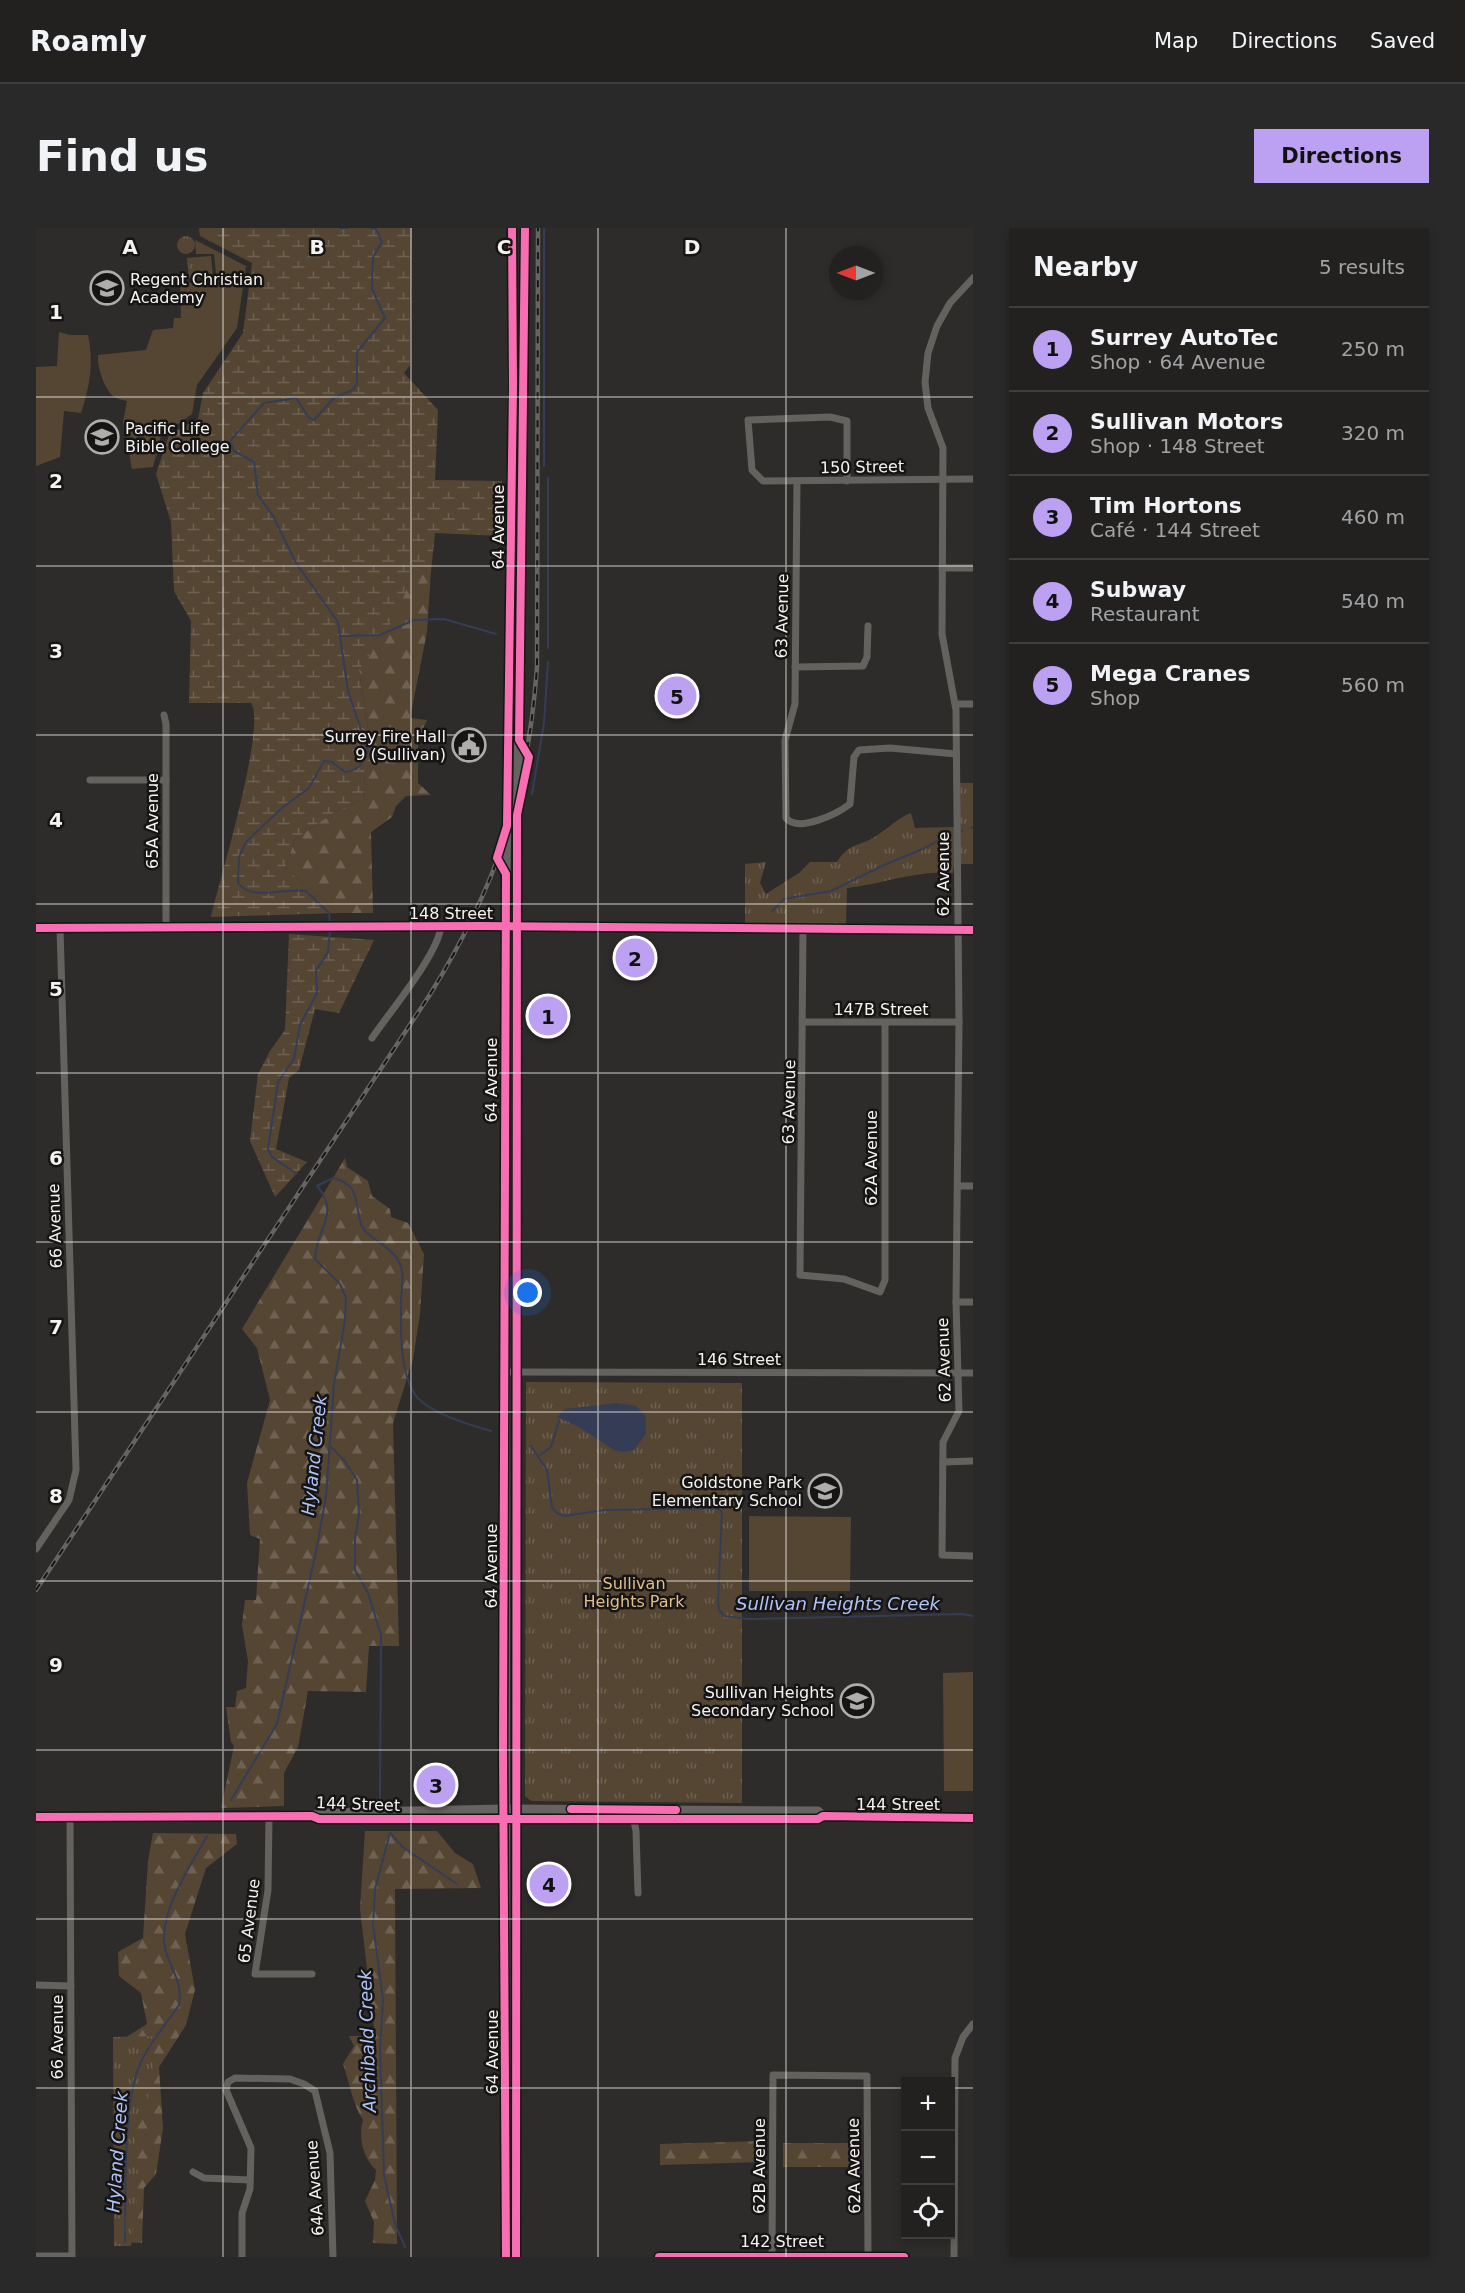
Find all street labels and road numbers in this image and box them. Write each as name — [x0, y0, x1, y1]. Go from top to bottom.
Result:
street label: 150 Street — [820, 457, 904, 477]
street label: 64 Avenue — [489, 485, 508, 569]
street label: 63 Avenue — [772, 573, 792, 659]
street label: 65A Avenue — [143, 773, 162, 869]
street label: 62 Avenue — [934, 832, 953, 916]
street label: 148 Street — [409, 904, 493, 923]
street label: 147B Street — [833, 1000, 929, 1019]
street label: 64 Avenue — [482, 1038, 501, 1122]
street label: 63 Avenue — [779, 1059, 799, 1145]
street label: 62A Avenue — [862, 1110, 881, 1206]
street label: 66 Avenue — [44, 1183, 66, 1269]
street label: 62 Avenue — [933, 1317, 955, 1403]
street label: 146 Street — [697, 1350, 781, 1369]
street label: 64 Avenue — [482, 1524, 501, 1608]
street label: 144 Street — [316, 1793, 400, 1815]
street label: 144 Street — [856, 1795, 940, 1814]
street label: 65 Avenue — [234, 1878, 264, 1964]
street label: 66 Avenue — [48, 1995, 67, 2079]
street label: 64 Avenue — [483, 2010, 502, 2094]
street label: 62B Avenue — [750, 2118, 769, 2214]
street label: 62A Avenue — [844, 2118, 864, 2214]
street label: 64A Avenue — [302, 2140, 328, 2236]
street label: 142 Street — [740, 2232, 824, 2251]

